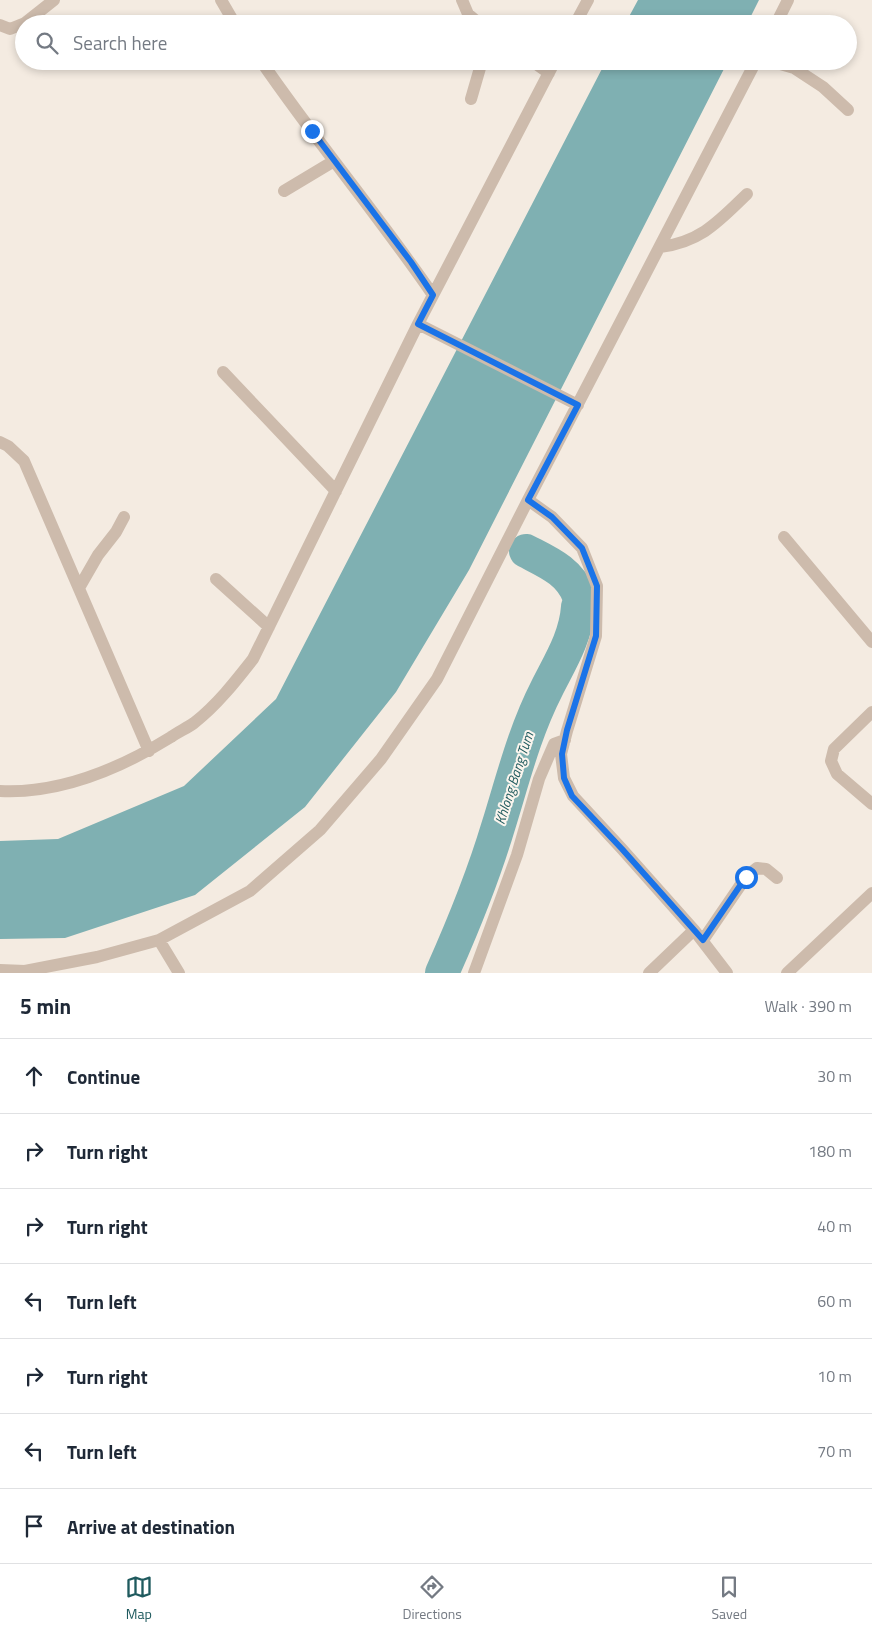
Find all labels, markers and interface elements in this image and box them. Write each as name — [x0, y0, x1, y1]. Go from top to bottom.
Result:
search box — [15, 15, 857, 70]
text: Search here — [73, 28, 167, 57]
icon: search — [33, 29, 61, 57]
route end — [301, 120, 324, 143]
water label: Khlong Bang Tum — [489, 728, 539, 827]
route start — [735, 866, 758, 889]
text: 5 min — [20, 990, 71, 1022]
text: Walk · 390 m — [764, 994, 852, 1018]
icon: ahead — [20, 1062, 48, 1090]
text: Continue — [67, 1062, 140, 1091]
text: 30 m — [817, 1064, 852, 1088]
icon: right — [20, 1137, 48, 1165]
text: Turn right — [67, 1137, 148, 1166]
text: 180 m — [808, 1139, 852, 1163]
icon: right — [20, 1212, 48, 1240]
text: Turn right — [67, 1212, 148, 1241]
text: 40 m — [817, 1214, 852, 1238]
icon: left — [20, 1287, 48, 1315]
text: Turn left — [67, 1287, 137, 1316]
text: 60 m — [817, 1289, 852, 1313]
icon: right — [20, 1362, 48, 1390]
text: Turn right — [67, 1362, 148, 1391]
text: 10 m — [817, 1364, 852, 1388]
icon: left — [20, 1437, 48, 1465]
text: Turn left — [67, 1437, 137, 1466]
text: 70 m — [817, 1439, 852, 1463]
icon: arrive — [20, 1512, 48, 1540]
text: Arrive at destination — [67, 1512, 235, 1541]
tab: Map — [125, 1573, 153, 1624]
tab: Directions — [402, 1573, 462, 1624]
tab: Saved — [712, 1573, 747, 1624]

